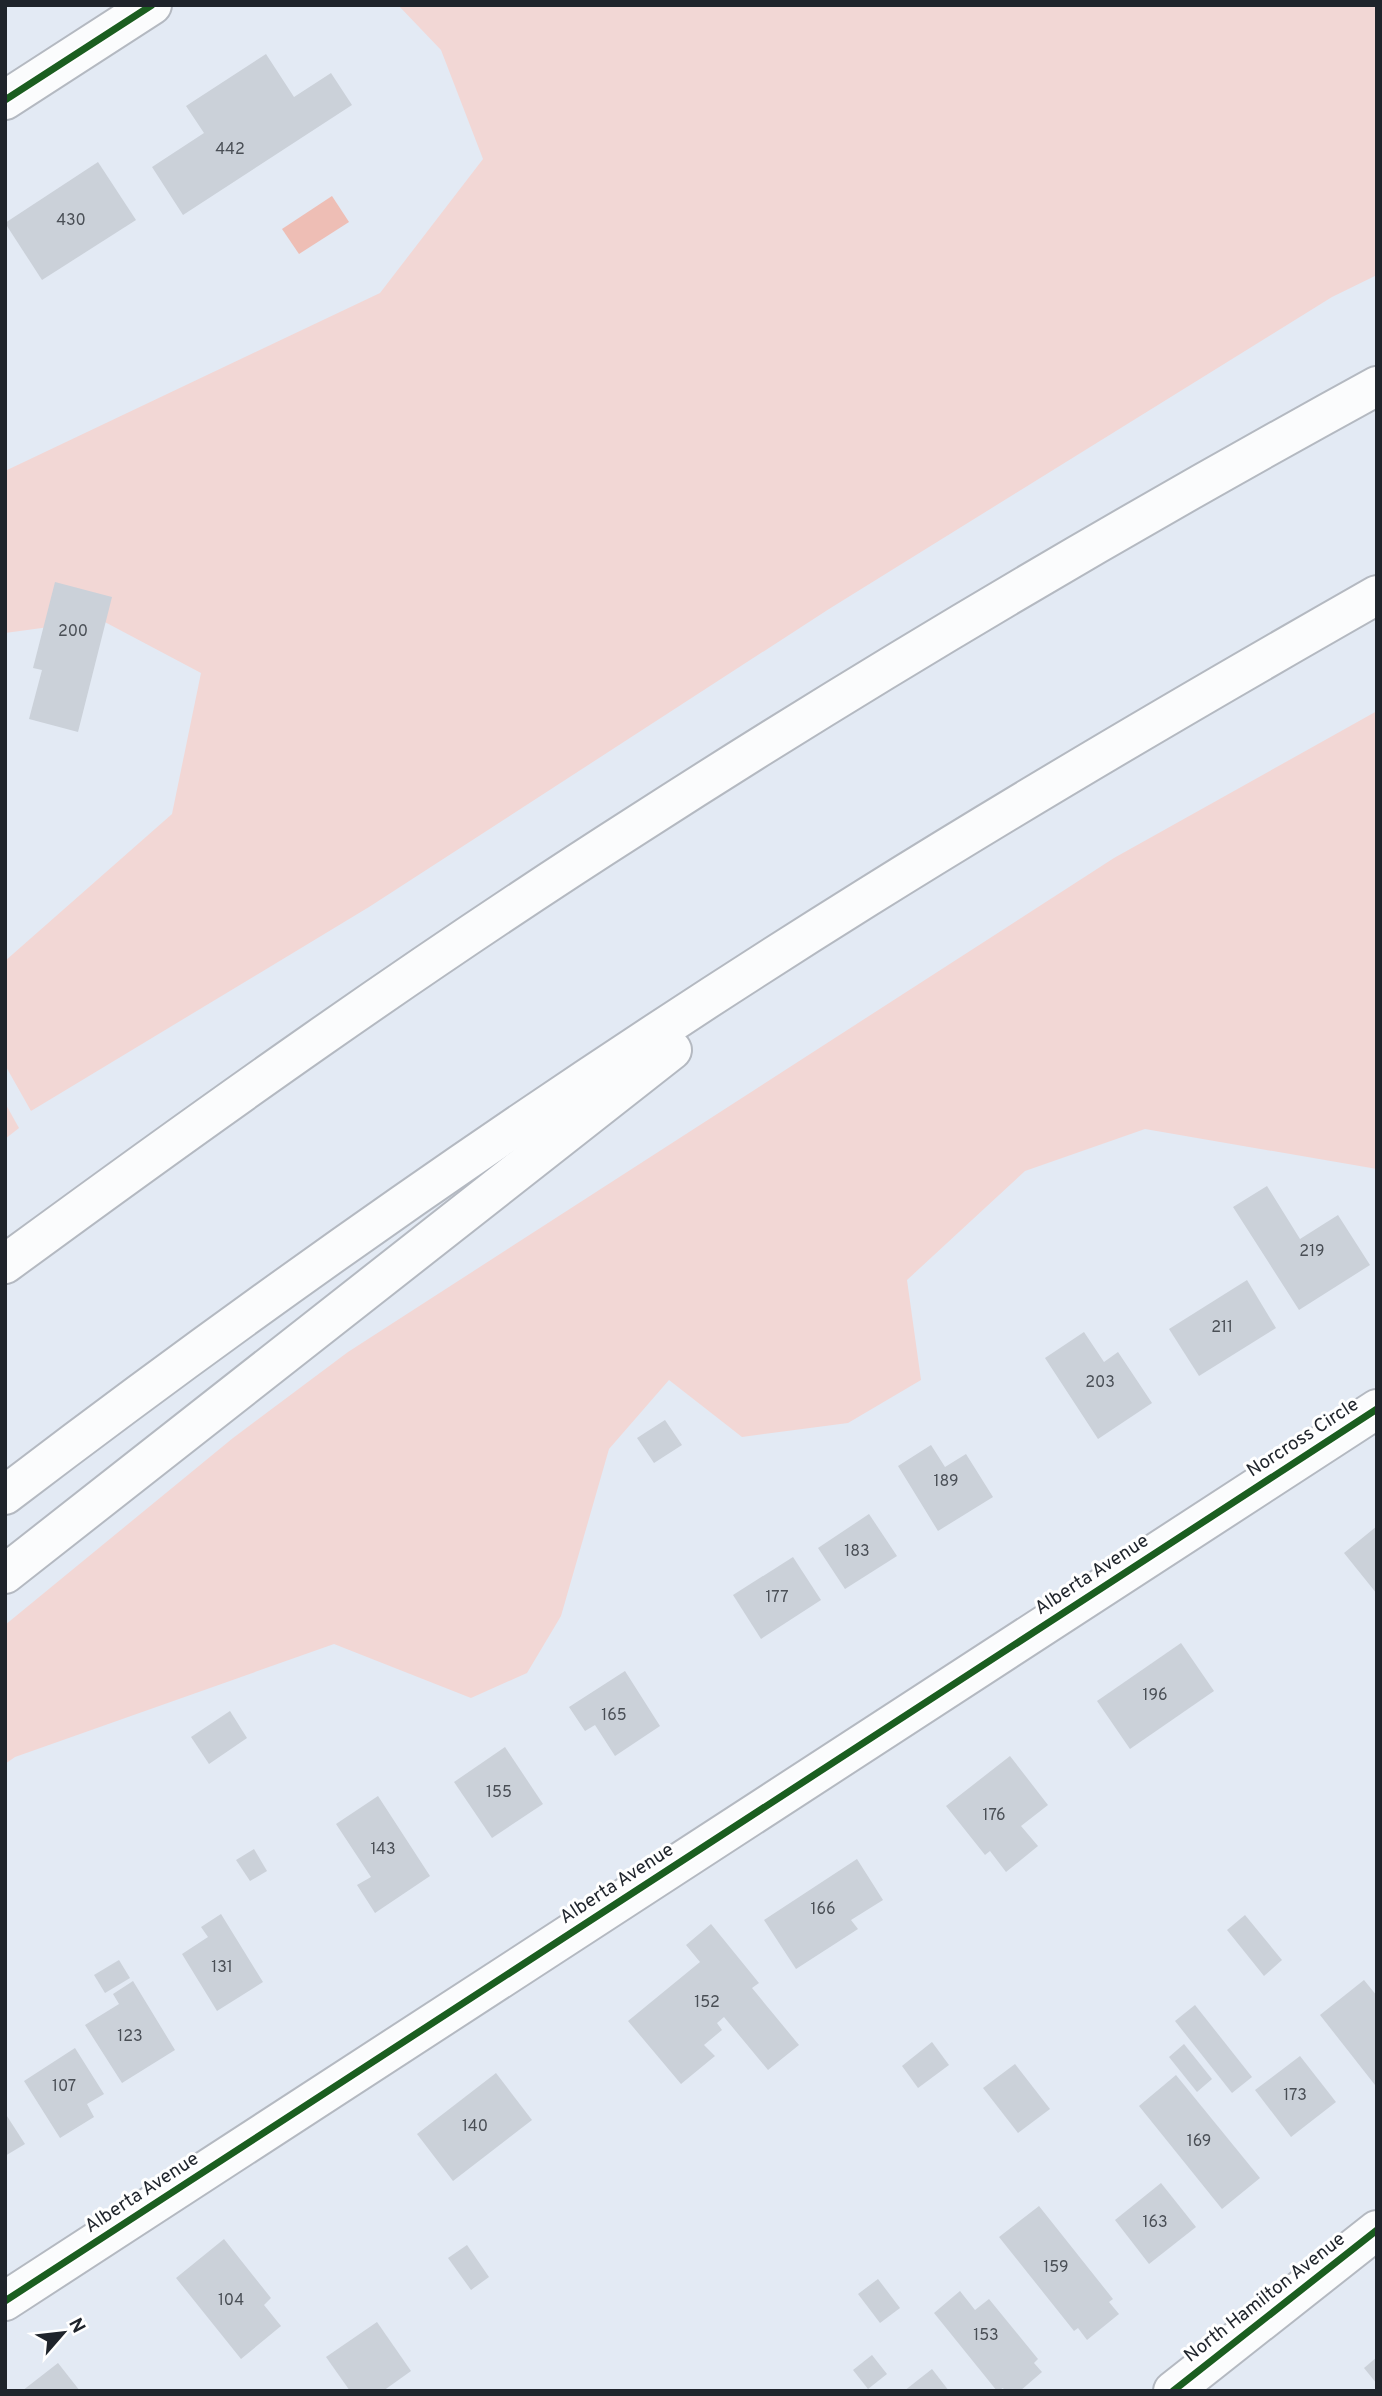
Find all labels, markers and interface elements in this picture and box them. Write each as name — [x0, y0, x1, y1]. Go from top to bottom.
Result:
house number: 442 — [215, 140, 245, 160]
house number: 430 — [56, 211, 86, 231]
house number: 200 — [58, 622, 88, 642]
house number: 219 — [1299, 1242, 1325, 1262]
house number: 211 — [1211, 1318, 1233, 1338]
house number: 203 — [1085, 1373, 1115, 1393]
street label: Norcross Circle — [1242, 1393, 1364, 1483]
house number: 189 — [934, 1472, 958, 1492]
street label: Alberta Avenue — [1030, 1529, 1154, 1621]
house number: 183 — [844, 1542, 870, 1562]
house number: 177 — [765, 1588, 789, 1608]
house number: 196 — [1142, 1686, 1168, 1706]
house number: 165 — [601, 1706, 627, 1726]
house number: 155 — [486, 1783, 512, 1803]
house number: 176 — [982, 1806, 1006, 1826]
street label: Alberta Avenue — [555, 1838, 679, 1930]
house number: 143 — [370, 1840, 396, 1860]
house number: 166 — [810, 1900, 836, 1920]
house number: 131 — [211, 1958, 233, 1978]
house number: 152 — [694, 1993, 720, 2013]
house number: 123 — [117, 2027, 143, 2047]
house number: 107 — [52, 2077, 76, 2097]
house number: 173 — [1283, 2086, 1307, 2106]
house number: 140 — [462, 2117, 488, 2137]
house number: 169 — [1187, 2132, 1211, 2152]
street label: Alberta Avenue — [80, 2147, 204, 2239]
house number: 163 — [1142, 2213, 1168, 2233]
street label: North Hamilton Avenue — [1180, 2228, 1350, 2368]
house number: 159 — [1043, 2258, 1069, 2278]
house number: 104 — [218, 2291, 244, 2311]
north arrow — [28, 2298, 98, 2368]
text: N — [62, 2314, 90, 2338]
house number: 153 — [973, 2326, 999, 2346]

